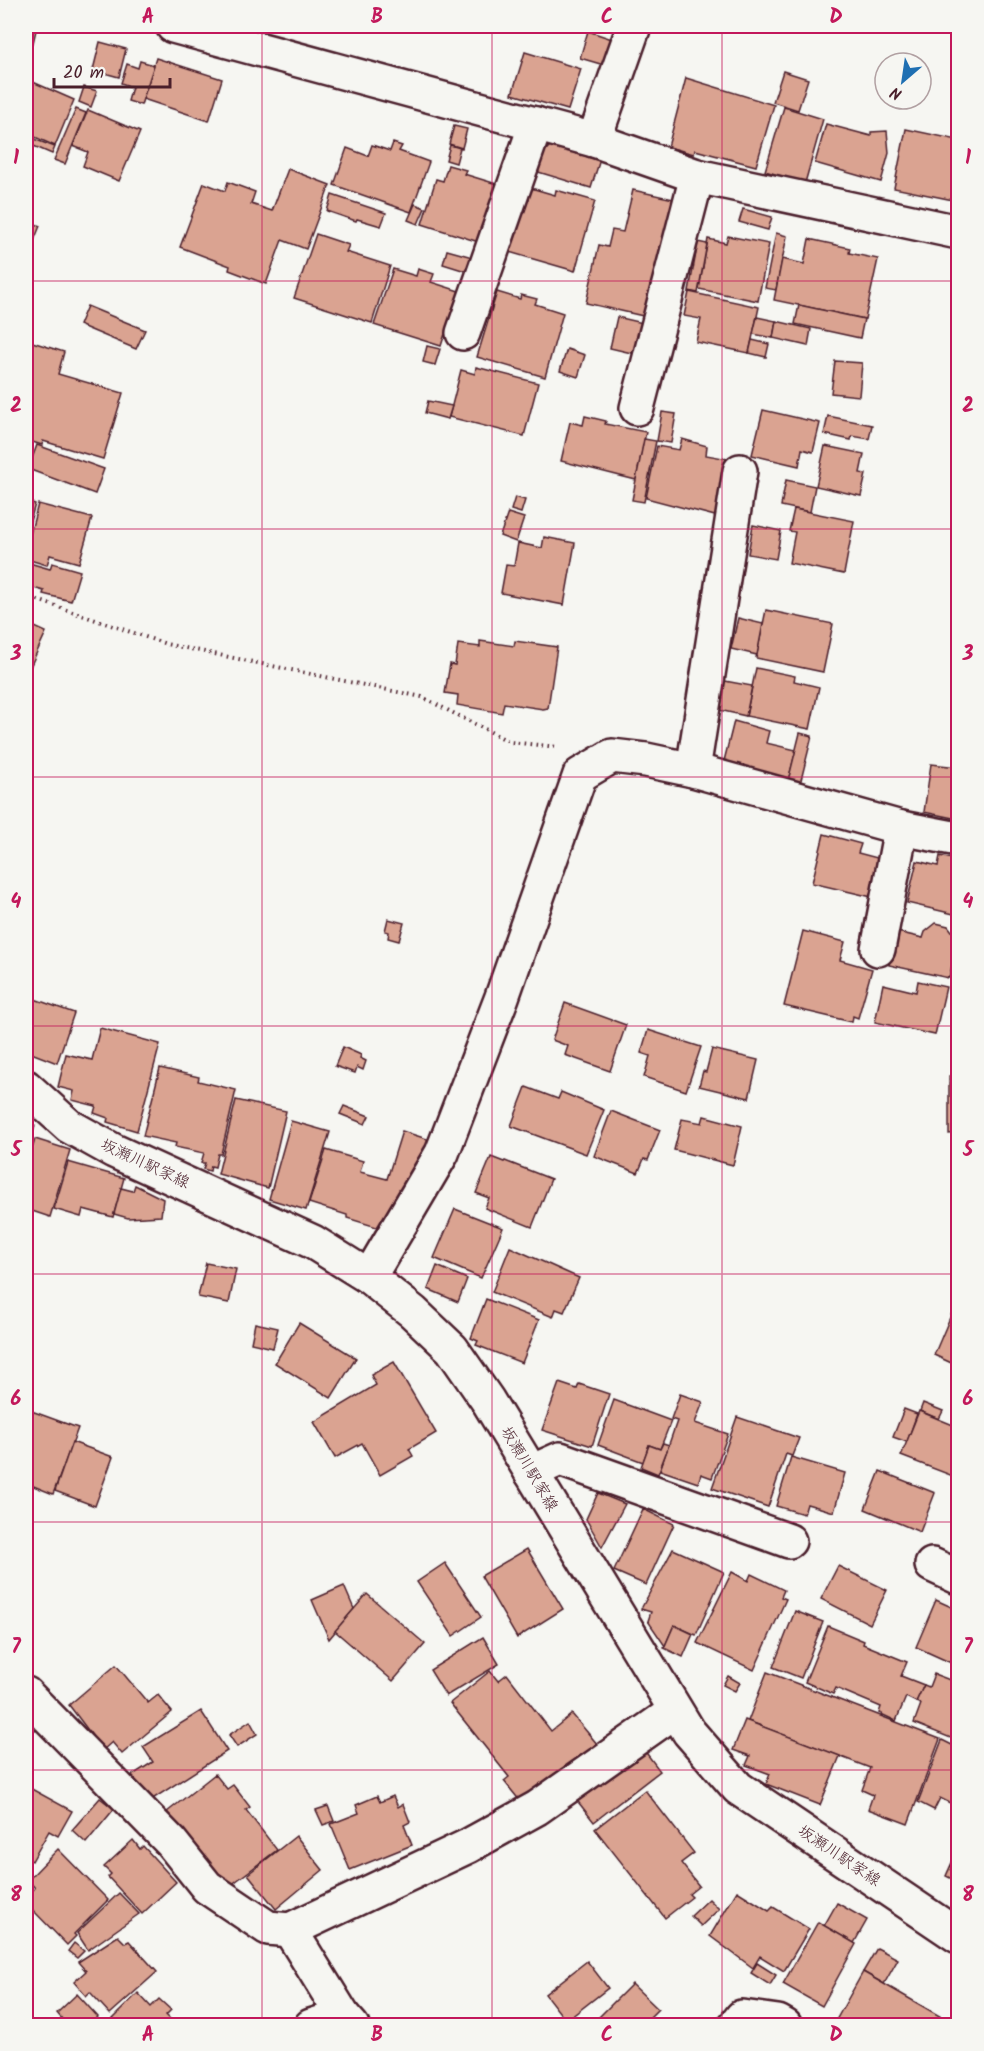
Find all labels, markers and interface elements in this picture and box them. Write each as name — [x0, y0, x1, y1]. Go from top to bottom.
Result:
text: A — [142, 2, 154, 34]
text: B — [371, 2, 383, 34]
text: C — [601, 2, 613, 34]
text: D — [829, 2, 843, 34]
scale bar — [54, 51, 170, 89]
north arrow — [873, 51, 933, 111]
text: 20 m — [63, 59, 104, 88]
text: N — [886, 79, 907, 106]
text: 1 — [13, 143, 19, 175]
text: 1 — [965, 143, 971, 175]
text: 2 — [10, 391, 22, 423]
text: 2 — [962, 391, 974, 423]
text: 3 — [10, 639, 22, 671]
text: 3 — [962, 639, 974, 671]
text: 4 — [11, 887, 22, 919]
text: 4 — [963, 887, 974, 919]
street label: 坂瀬川駅家線 — [96, 1132, 194, 1196]
text: 5 — [10, 1135, 23, 1167]
text: 5 — [962, 1135, 975, 1167]
text: 6 — [11, 1384, 22, 1416]
text: 6 — [963, 1384, 974, 1416]
street label: 坂瀬川駅家線 — [494, 1421, 564, 1517]
text: 7 — [11, 1632, 21, 1664]
text: 7 — [963, 1632, 973, 1664]
street label: 坂瀬川駅家線 — [792, 1819, 886, 1893]
text: 8 — [10, 1880, 22, 1912]
text: 8 — [962, 1880, 974, 1912]
text: A — [142, 2020, 154, 2051]
text: B — [371, 2020, 383, 2051]
text: C — [601, 2020, 613, 2051]
text: D — [829, 2020, 843, 2051]

